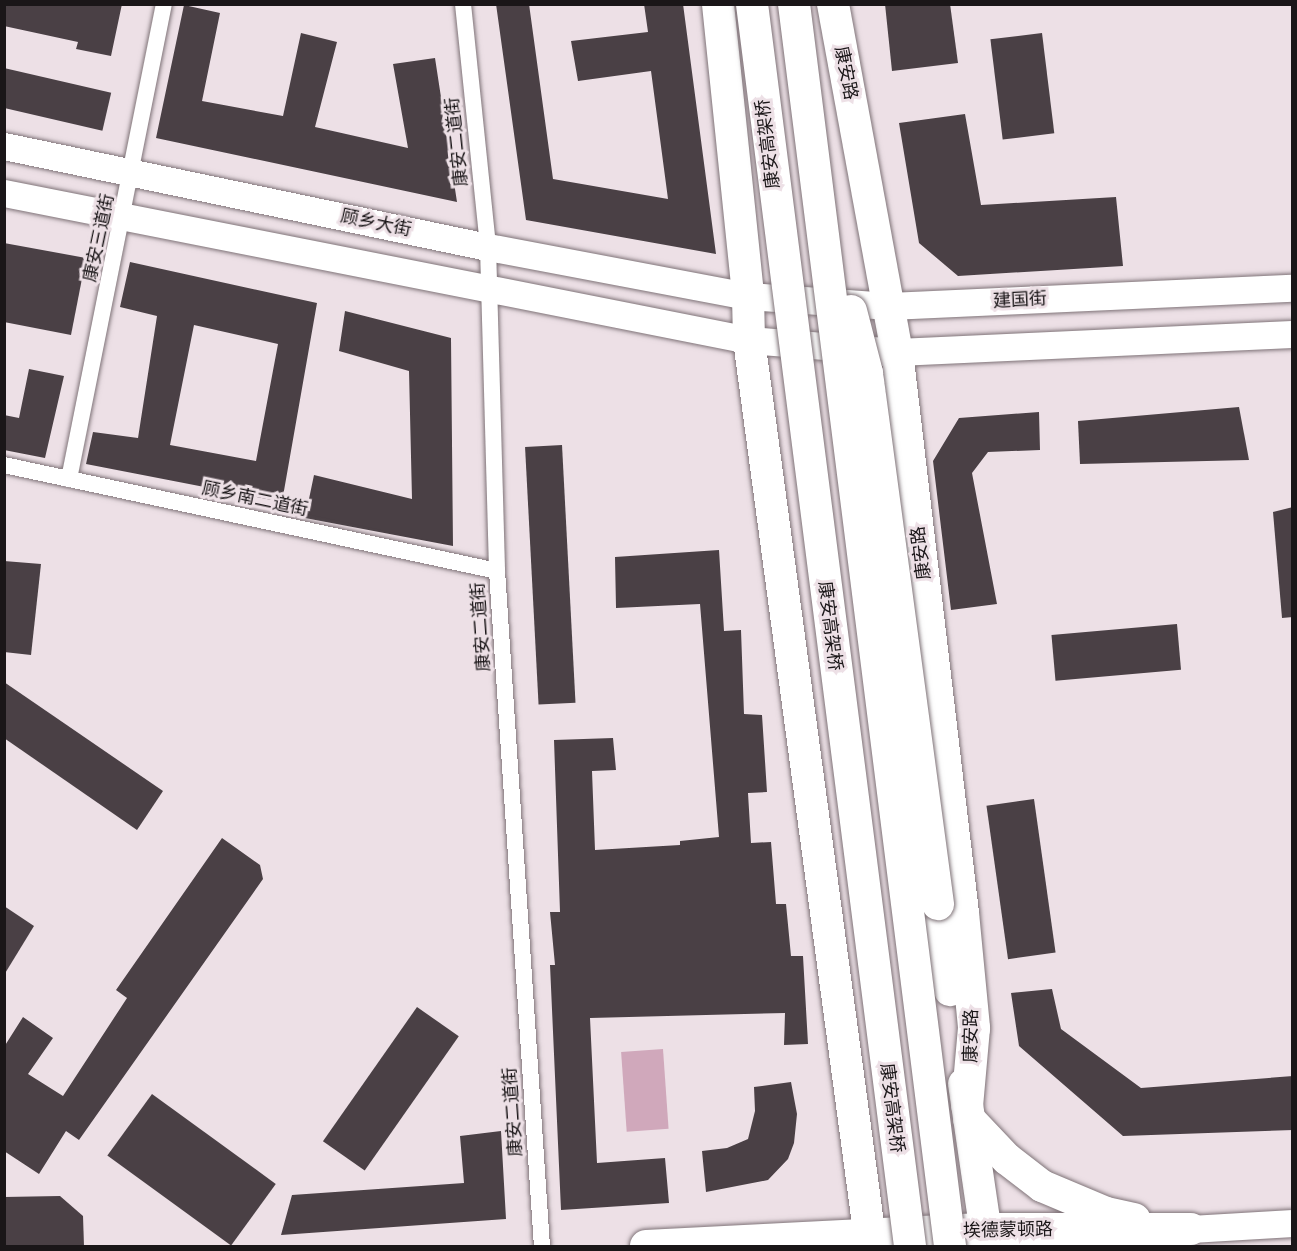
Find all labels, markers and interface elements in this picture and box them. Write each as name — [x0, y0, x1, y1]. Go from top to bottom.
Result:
street label: 康安路 — [830, 44, 862, 102]
street label: 康安二道街 — [442, 96, 472, 188]
street label: 康安高架桥 — [752, 98, 784, 190]
street label: 康安三道街 — [79, 192, 119, 284]
street label: 顾乡大街 — [339, 205, 413, 241]
street label: 建国街 — [992, 288, 1048, 312]
street label: 顾乡南二道街 — [200, 477, 310, 521]
street label: 康安路 — [907, 525, 935, 581]
street label: 康安高架桥 — [814, 580, 846, 672]
street label: 康安二道街 — [467, 581, 495, 673]
street label: 康安路 — [960, 1009, 982, 1063]
street label: 康安高架桥 — [876, 1062, 908, 1154]
street label: 康安二道街 — [499, 1066, 527, 1158]
street label: 埃德蒙顿路 — [963, 1218, 1053, 1242]

